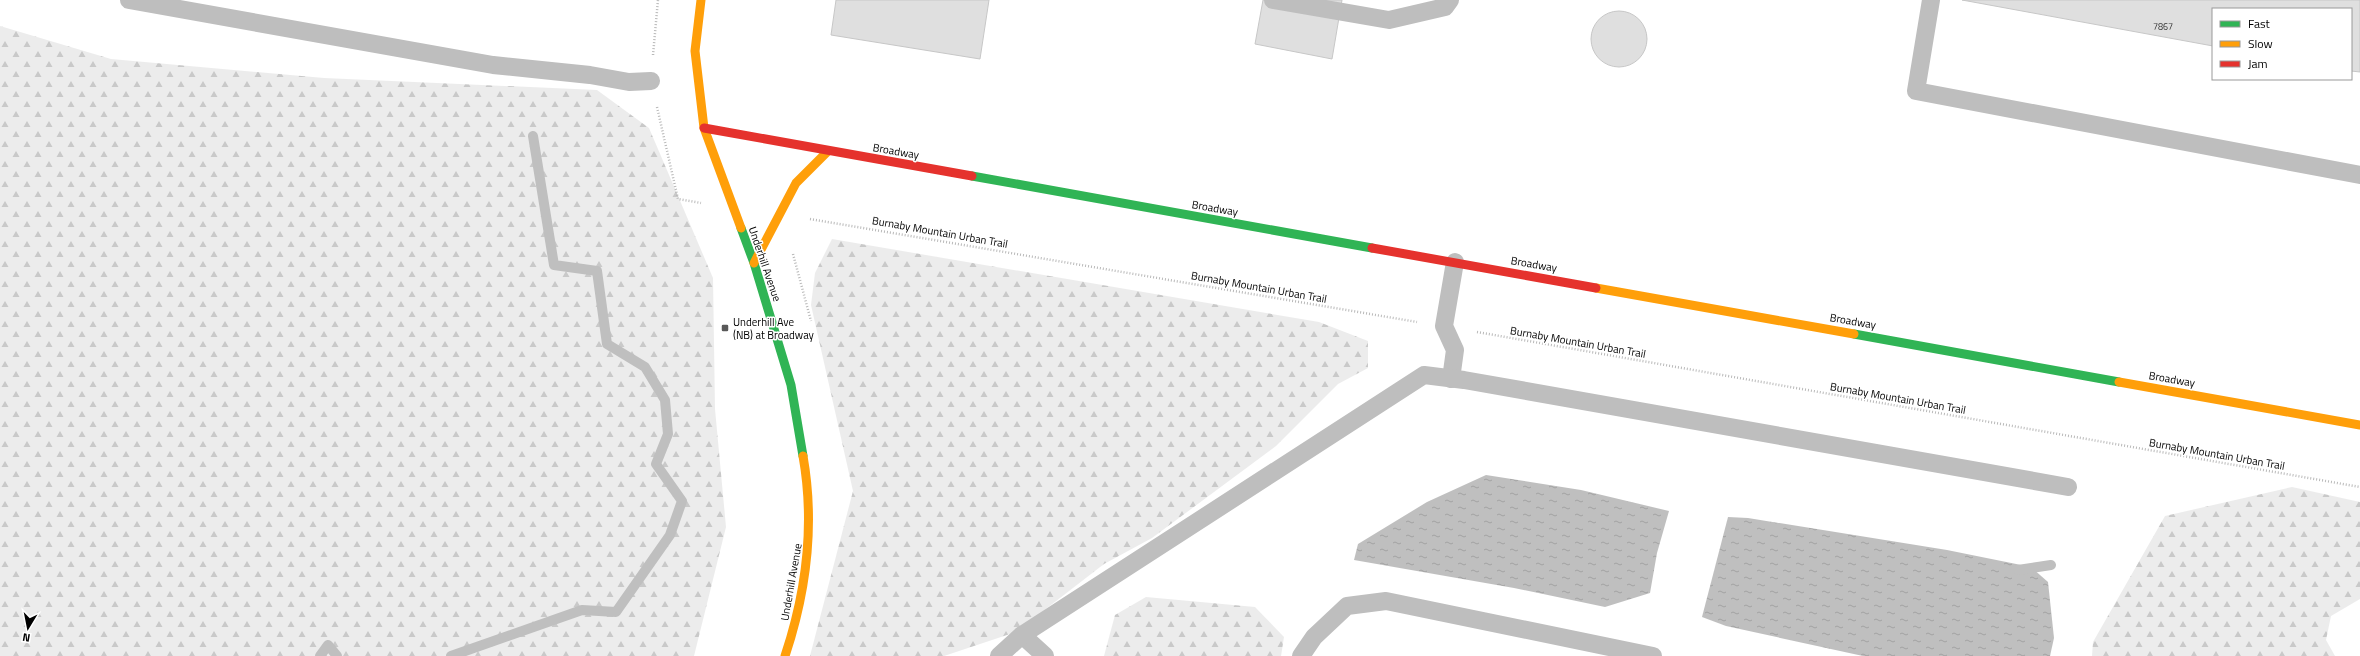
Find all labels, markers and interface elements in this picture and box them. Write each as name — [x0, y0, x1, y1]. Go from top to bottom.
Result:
legend — [2212, 8, 2352, 80]
text: Fast — [2248, 14, 2271, 33]
house number: 7867 — [2153, 20, 2173, 33]
text: Slow — [2248, 34, 2273, 53]
text: Jam — [2248, 54, 2268, 73]
street label: Broadway — [872, 139, 921, 163]
street label: Broadway — [1191, 196, 1240, 220]
street label: Burnaby Mountain Urban Trail — [871, 212, 1009, 252]
street label: Underhill Avenue — [745, 224, 785, 304]
street label: Broadway — [1510, 252, 1559, 276]
street label: Burnaby Mountain Urban Trail — [1190, 267, 1328, 307]
street label: Broadway — [1829, 309, 1878, 333]
place label: Underhill Ave (NB) at Broadway — [733, 314, 815, 343]
street label: Burnaby Mountain Urban Trail — [1509, 322, 1647, 362]
marker: Underhill Ave (NB) at Broadway — [720, 323, 730, 333]
street label: Broadway — [2148, 367, 2197, 391]
street label: Burnaby Mountain Urban Trail — [1829, 378, 1967, 418]
street label: Burnaby Mountain Urban Trail — [2148, 434, 2286, 474]
street label: Underhill Avenue — [776, 542, 806, 622]
north arrow — [8, 608, 48, 648]
text: N — [21, 629, 31, 646]

